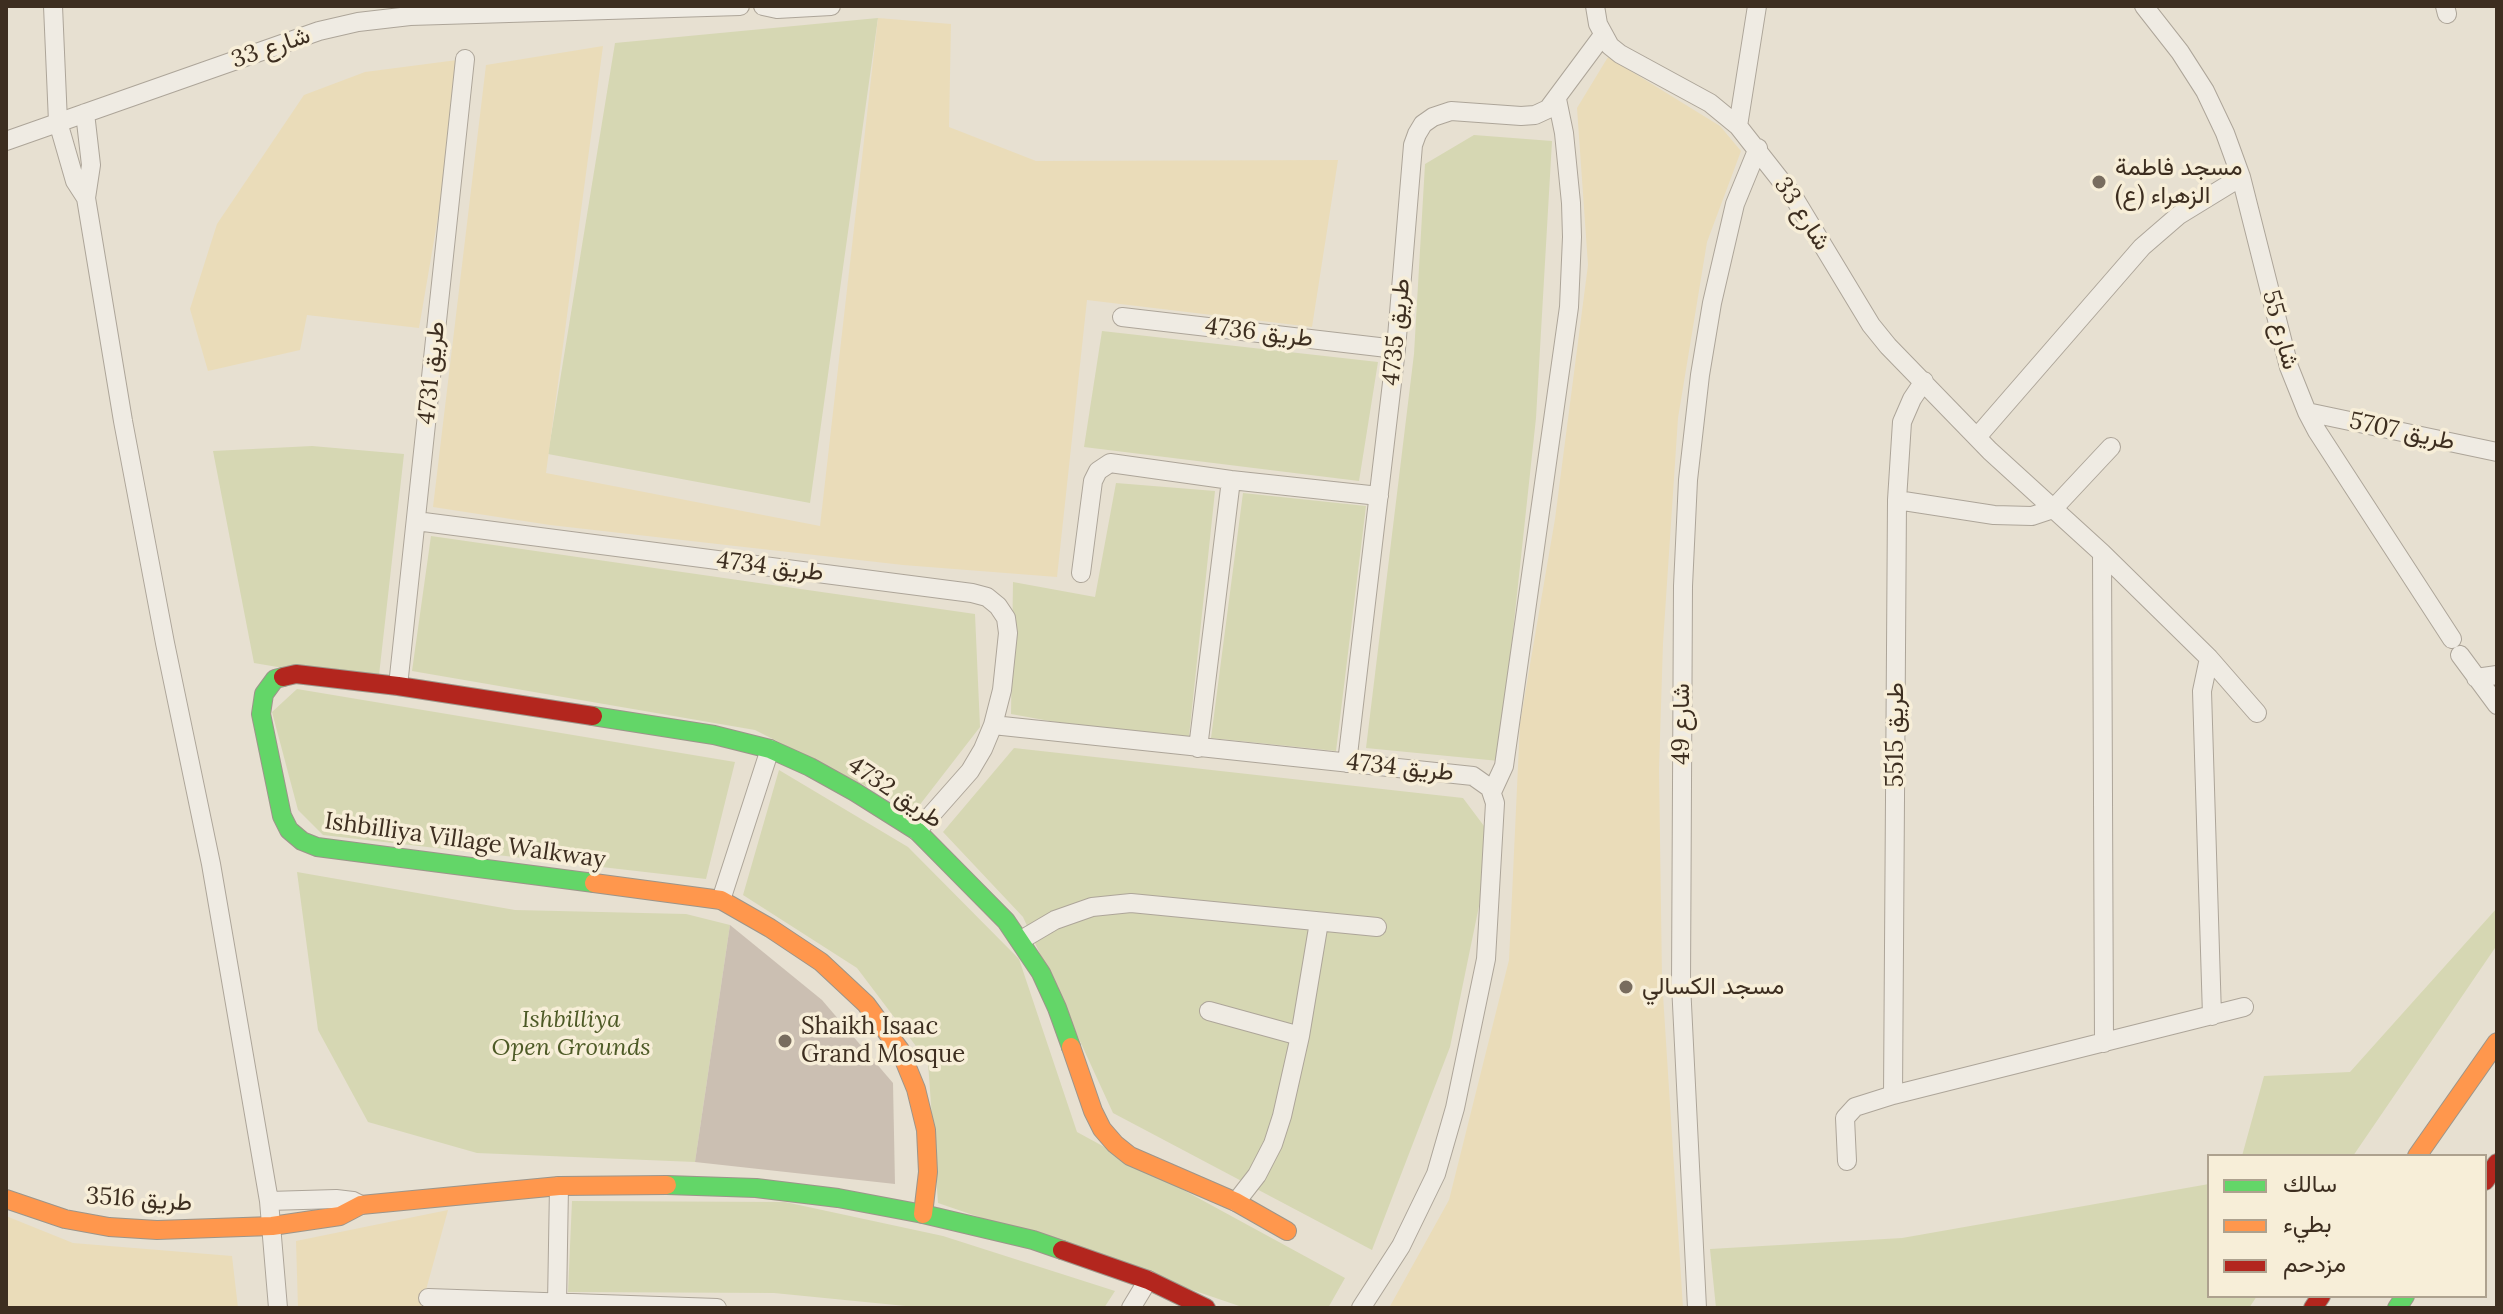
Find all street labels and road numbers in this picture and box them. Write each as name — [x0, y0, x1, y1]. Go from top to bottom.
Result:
street label: شارع 33 — [228, 21, 314, 75]
street label: شارع 33 — [1768, 172, 1836, 256]
street label: طريق 4735 — [1377, 277, 1417, 387]
street label: شارع 55 — [2256, 287, 2304, 373]
street label: طريق 4736 — [1203, 312, 1315, 354]
street label: طريق 4731 — [412, 320, 452, 426]
street label: طريق 5707 — [2347, 407, 2457, 457]
street label: طريق 4734 — [715, 546, 825, 588]
street label: طريق 5515 — [1882, 682, 1910, 788]
street label: شارع 49 — [1668, 683, 1696, 765]
street label: طريق 4734 — [1345, 748, 1455, 788]
street label: طريق 4732 — [842, 751, 948, 835]
street label: Ishbilliya Village Walkway — [323, 807, 607, 875]
street label: طريق 3516 — [85, 1182, 193, 1218]

